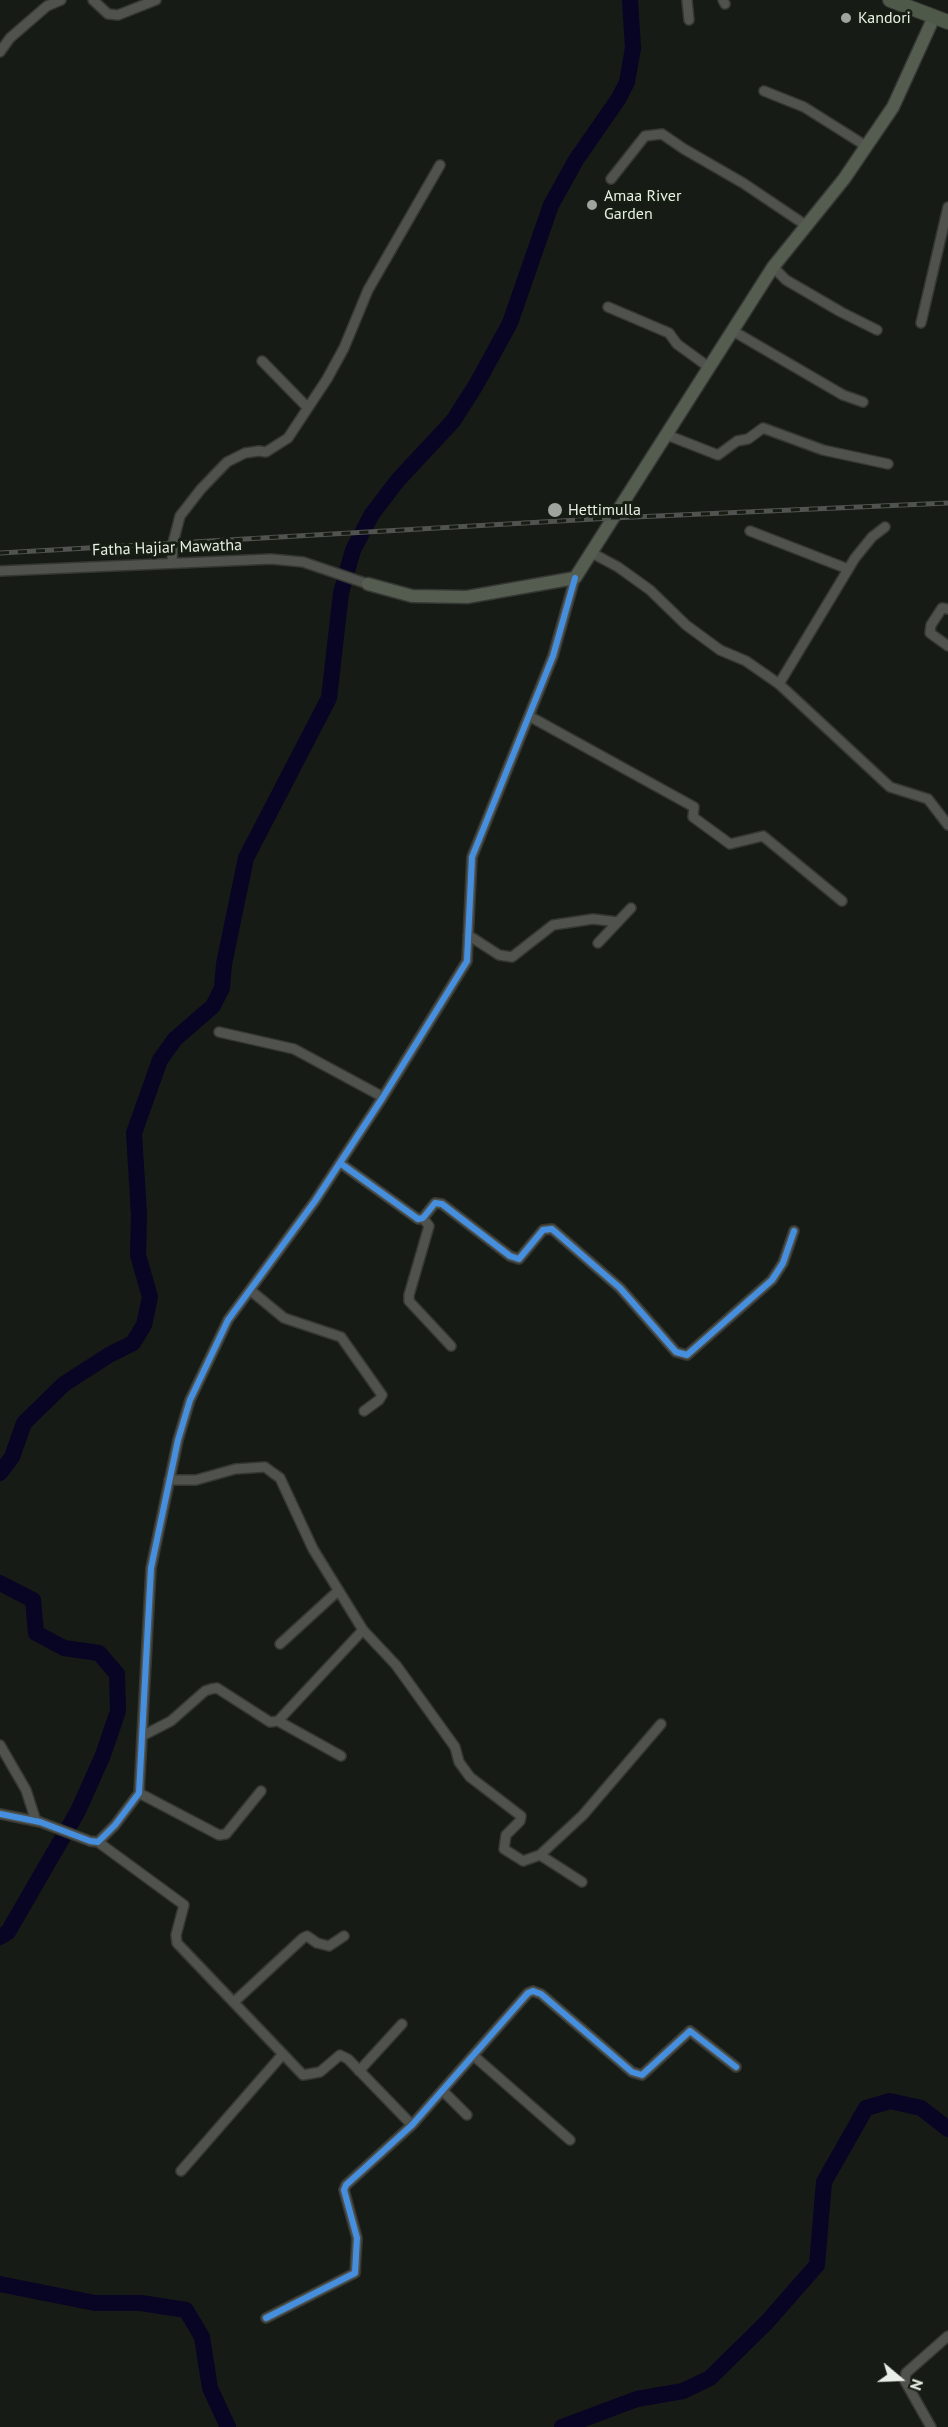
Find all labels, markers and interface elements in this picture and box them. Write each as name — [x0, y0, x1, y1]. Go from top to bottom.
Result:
place label: Kandori — [858, 8, 911, 28]
marker: Kandori — [839, 11, 853, 25]
place label: Amaa River Garden — [604, 186, 681, 224]
marker: Amaa River Garden — [585, 198, 599, 212]
place label: Hettimulla — [568, 500, 641, 520]
marker: Hettimulla — [546, 501, 564, 519]
street label: Fatha Hajiar Mawatha — [92, 536, 242, 560]
north arrow — [870, 2349, 930, 2409]
text: N — [906, 2377, 928, 2393]

